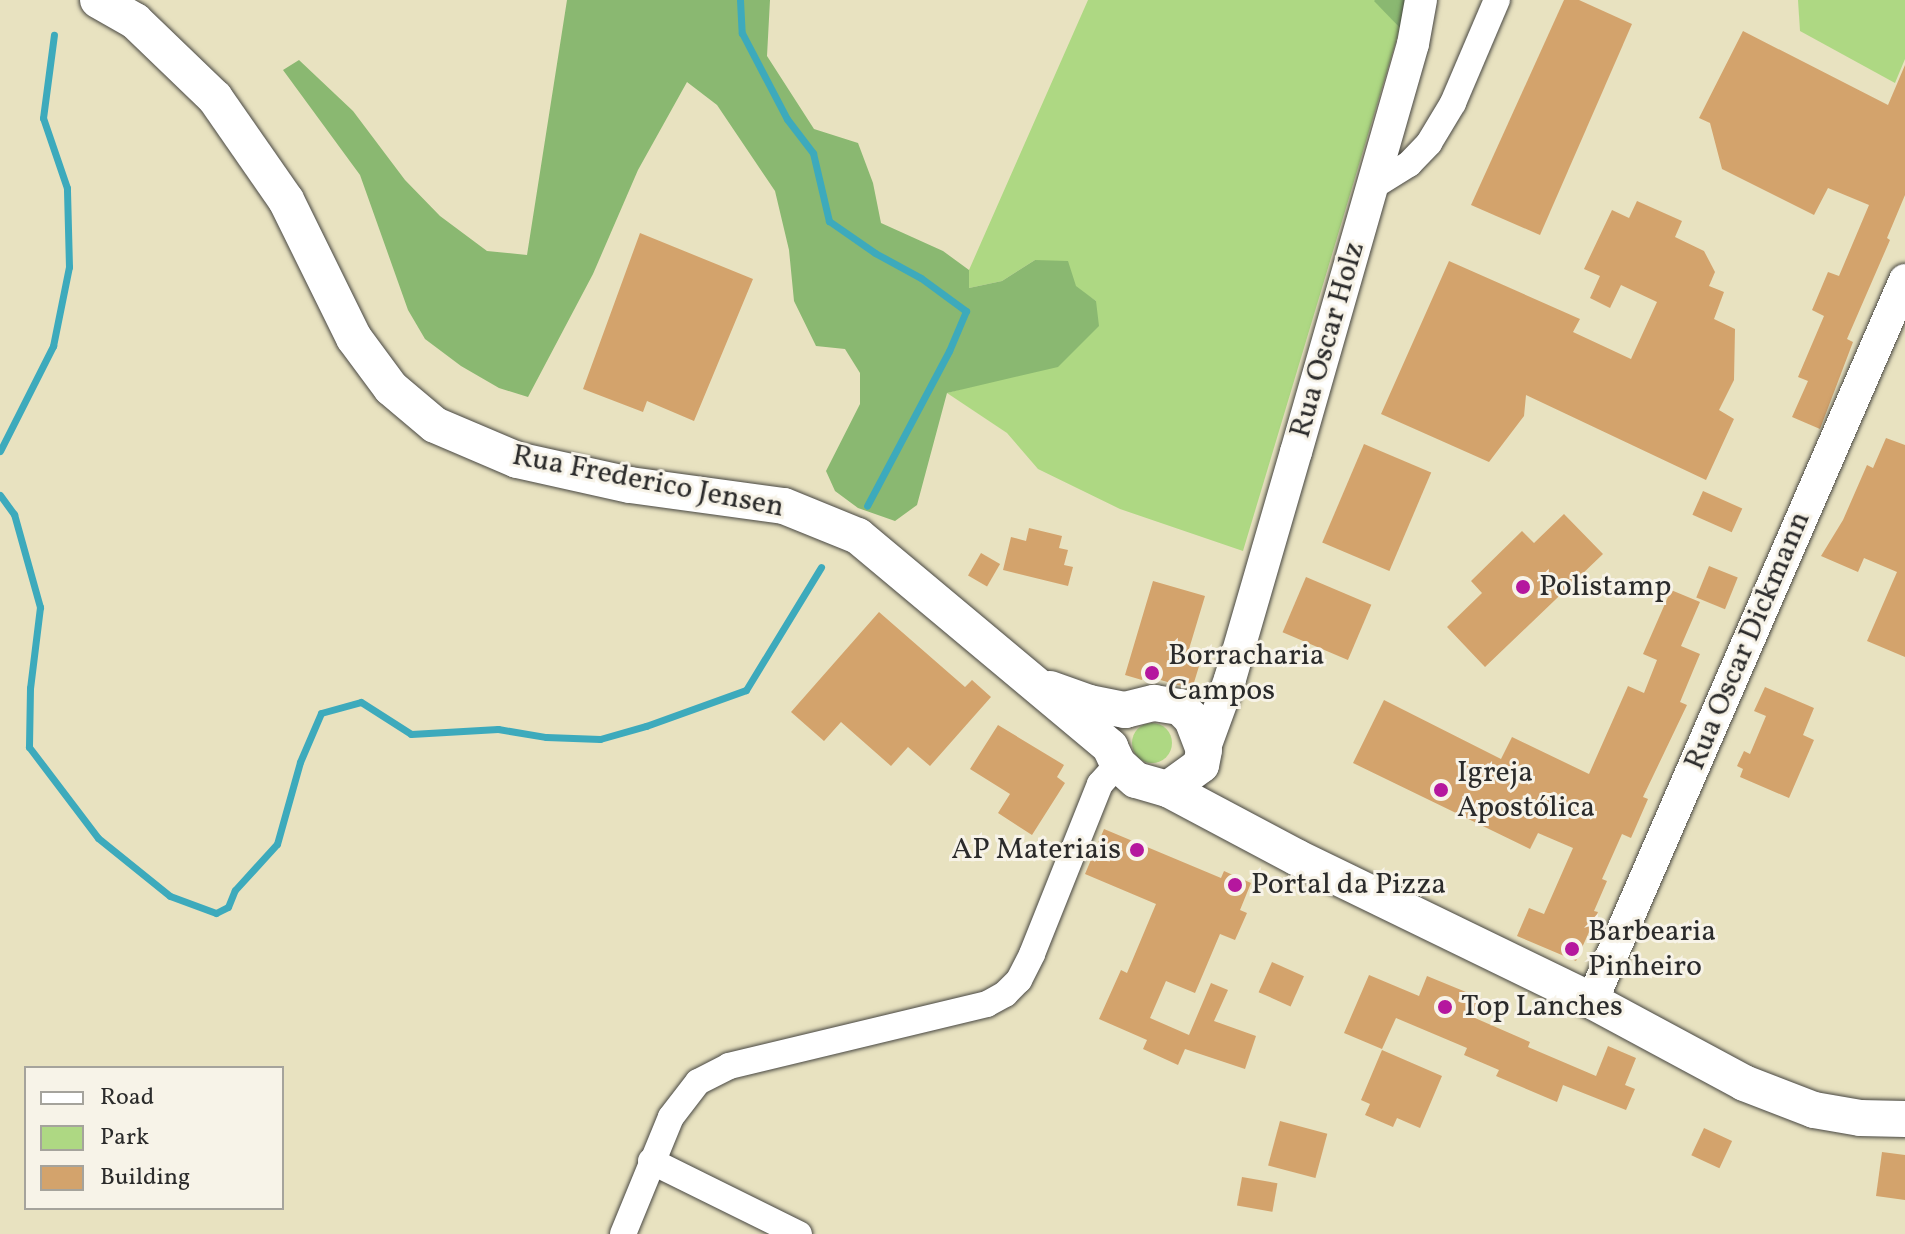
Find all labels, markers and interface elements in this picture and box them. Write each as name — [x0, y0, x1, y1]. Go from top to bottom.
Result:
street label: Rua Oscar Holz — [1283, 238, 1373, 442]
street label: Rua Frederico Jensen — [509, 438, 787, 526]
street label: Rua Oscar Dickmann — [1677, 506, 1819, 776]
place label: Polistamp — [1539, 569, 1672, 605]
marker: Polistamp — [1514, 578, 1532, 596]
place label: Borracharia Campos — [1168, 638, 1325, 708]
marker: Borracharia Campos — [1143, 664, 1161, 682]
place label: Igreja Apostólica — [1457, 755, 1595, 826]
marker: Igreja Apostólica — [1432, 781, 1450, 799]
place label: AP Materiais — [951, 832, 1121, 868]
marker: AP Materiais — [1128, 841, 1146, 859]
place label: Portal da Pizza — [1251, 867, 1446, 903]
marker: Portal da Pizza — [1226, 876, 1244, 894]
place label: Barbearia Pinheiro — [1588, 914, 1716, 984]
marker: Barbearia Pinheiro — [1563, 940, 1581, 958]
place label: Top Lanches — [1461, 989, 1623, 1025]
marker: Top Lanches — [1436, 998, 1454, 1016]
legend — [24, 1066, 284, 1210]
text: Road — [100, 1081, 154, 1115]
text: Park — [100, 1121, 149, 1155]
text: Building — [100, 1161, 190, 1195]

